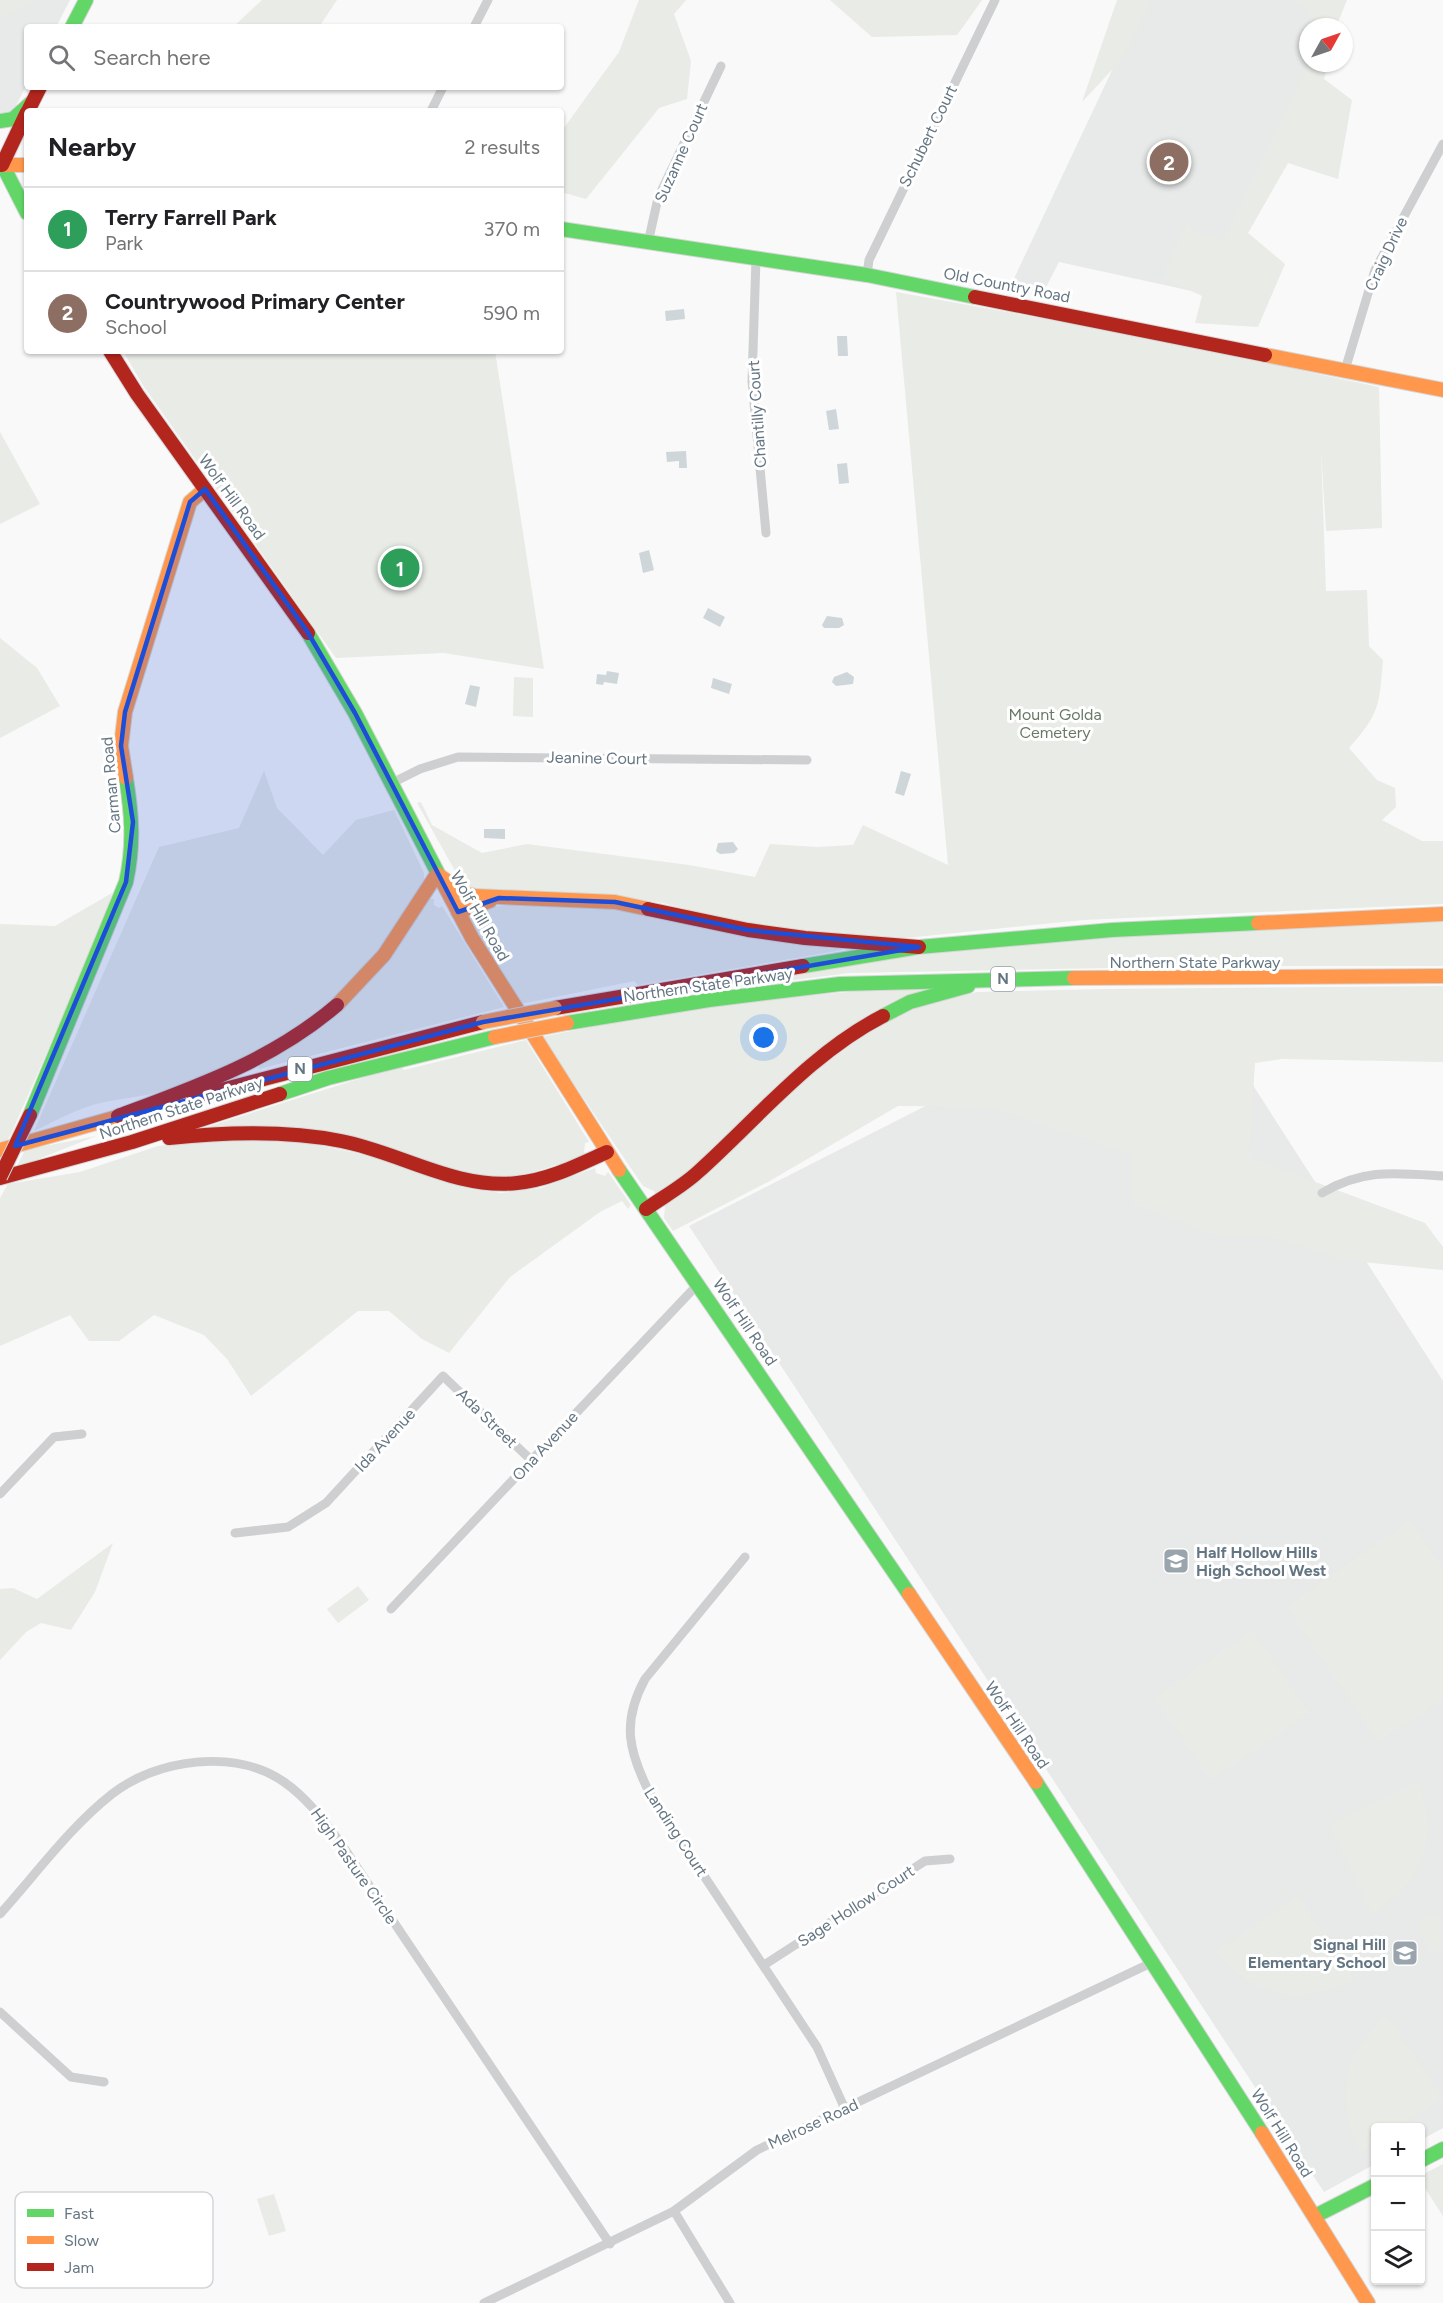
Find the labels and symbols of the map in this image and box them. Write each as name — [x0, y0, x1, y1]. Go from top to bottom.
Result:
north arrow — [1299, 18, 1353, 72]
street label: Schubert Court — [895, 82, 961, 190]
street label: Suzanne Court — [651, 100, 711, 206]
pin: 2 — [1150, 140, 1188, 184]
street label: Craig Drive — [1361, 214, 1411, 294]
street label: Old Country Road — [942, 263, 1072, 307]
street label: Chantilly Court — [744, 360, 770, 468]
street label: Wolf Hill Road — [195, 451, 269, 543]
pin: 1 — [380, 546, 420, 590]
park label: Mount Golda Cemetery — [1008, 705, 1102, 742]
street label: Carman Road — [97, 736, 125, 834]
street label: Jeanine Court — [547, 748, 647, 768]
street label: Wolf Hill Road — [447, 868, 513, 964]
street label: Northern State Parkway — [1109, 953, 1281, 972]
street label: Northern State Parkway — [622, 964, 795, 1006]
road number: N — [991, 967, 1015, 991]
your location — [749, 1023, 778, 1052]
road number: N — [288, 1057, 312, 1081]
street label: Northern State Parkway — [97, 1072, 266, 1143]
street label: Wolf Hill Road — [709, 1275, 781, 1369]
street label: Ada Street — [453, 1384, 521, 1452]
street label: Ida Avenue — [351, 1404, 419, 1476]
street label: Ona Avenue — [508, 1407, 582, 1485]
place label: Half Hollow Hills High School West — [1196, 1543, 1326, 1580]
school or university icon: Half Hollow Hills High School West — [1161, 1546, 1191, 1576]
street label: Wolf Hill Road — [981, 1678, 1053, 1772]
street label: Landing Court — [640, 1784, 712, 1880]
street label: High Pasture Circle — [307, 1804, 401, 1928]
street label: Sage Hollow Court — [794, 1861, 918, 1951]
place label: Signal Hill Elementary School — [1248, 1935, 1386, 1972]
school or university icon: Signal Hill Elementary School — [1390, 1938, 1420, 1968]
street label: Wolf Hill Road — [1247, 2085, 1317, 2181]
street label: Melrose Road — [765, 2095, 861, 2153]
legend — [15, 2192, 213, 2288]
text: Fast — [64, 2204, 94, 2223]
text: Slow — [64, 2231, 99, 2250]
text: Jam — [64, 2258, 94, 2277]

